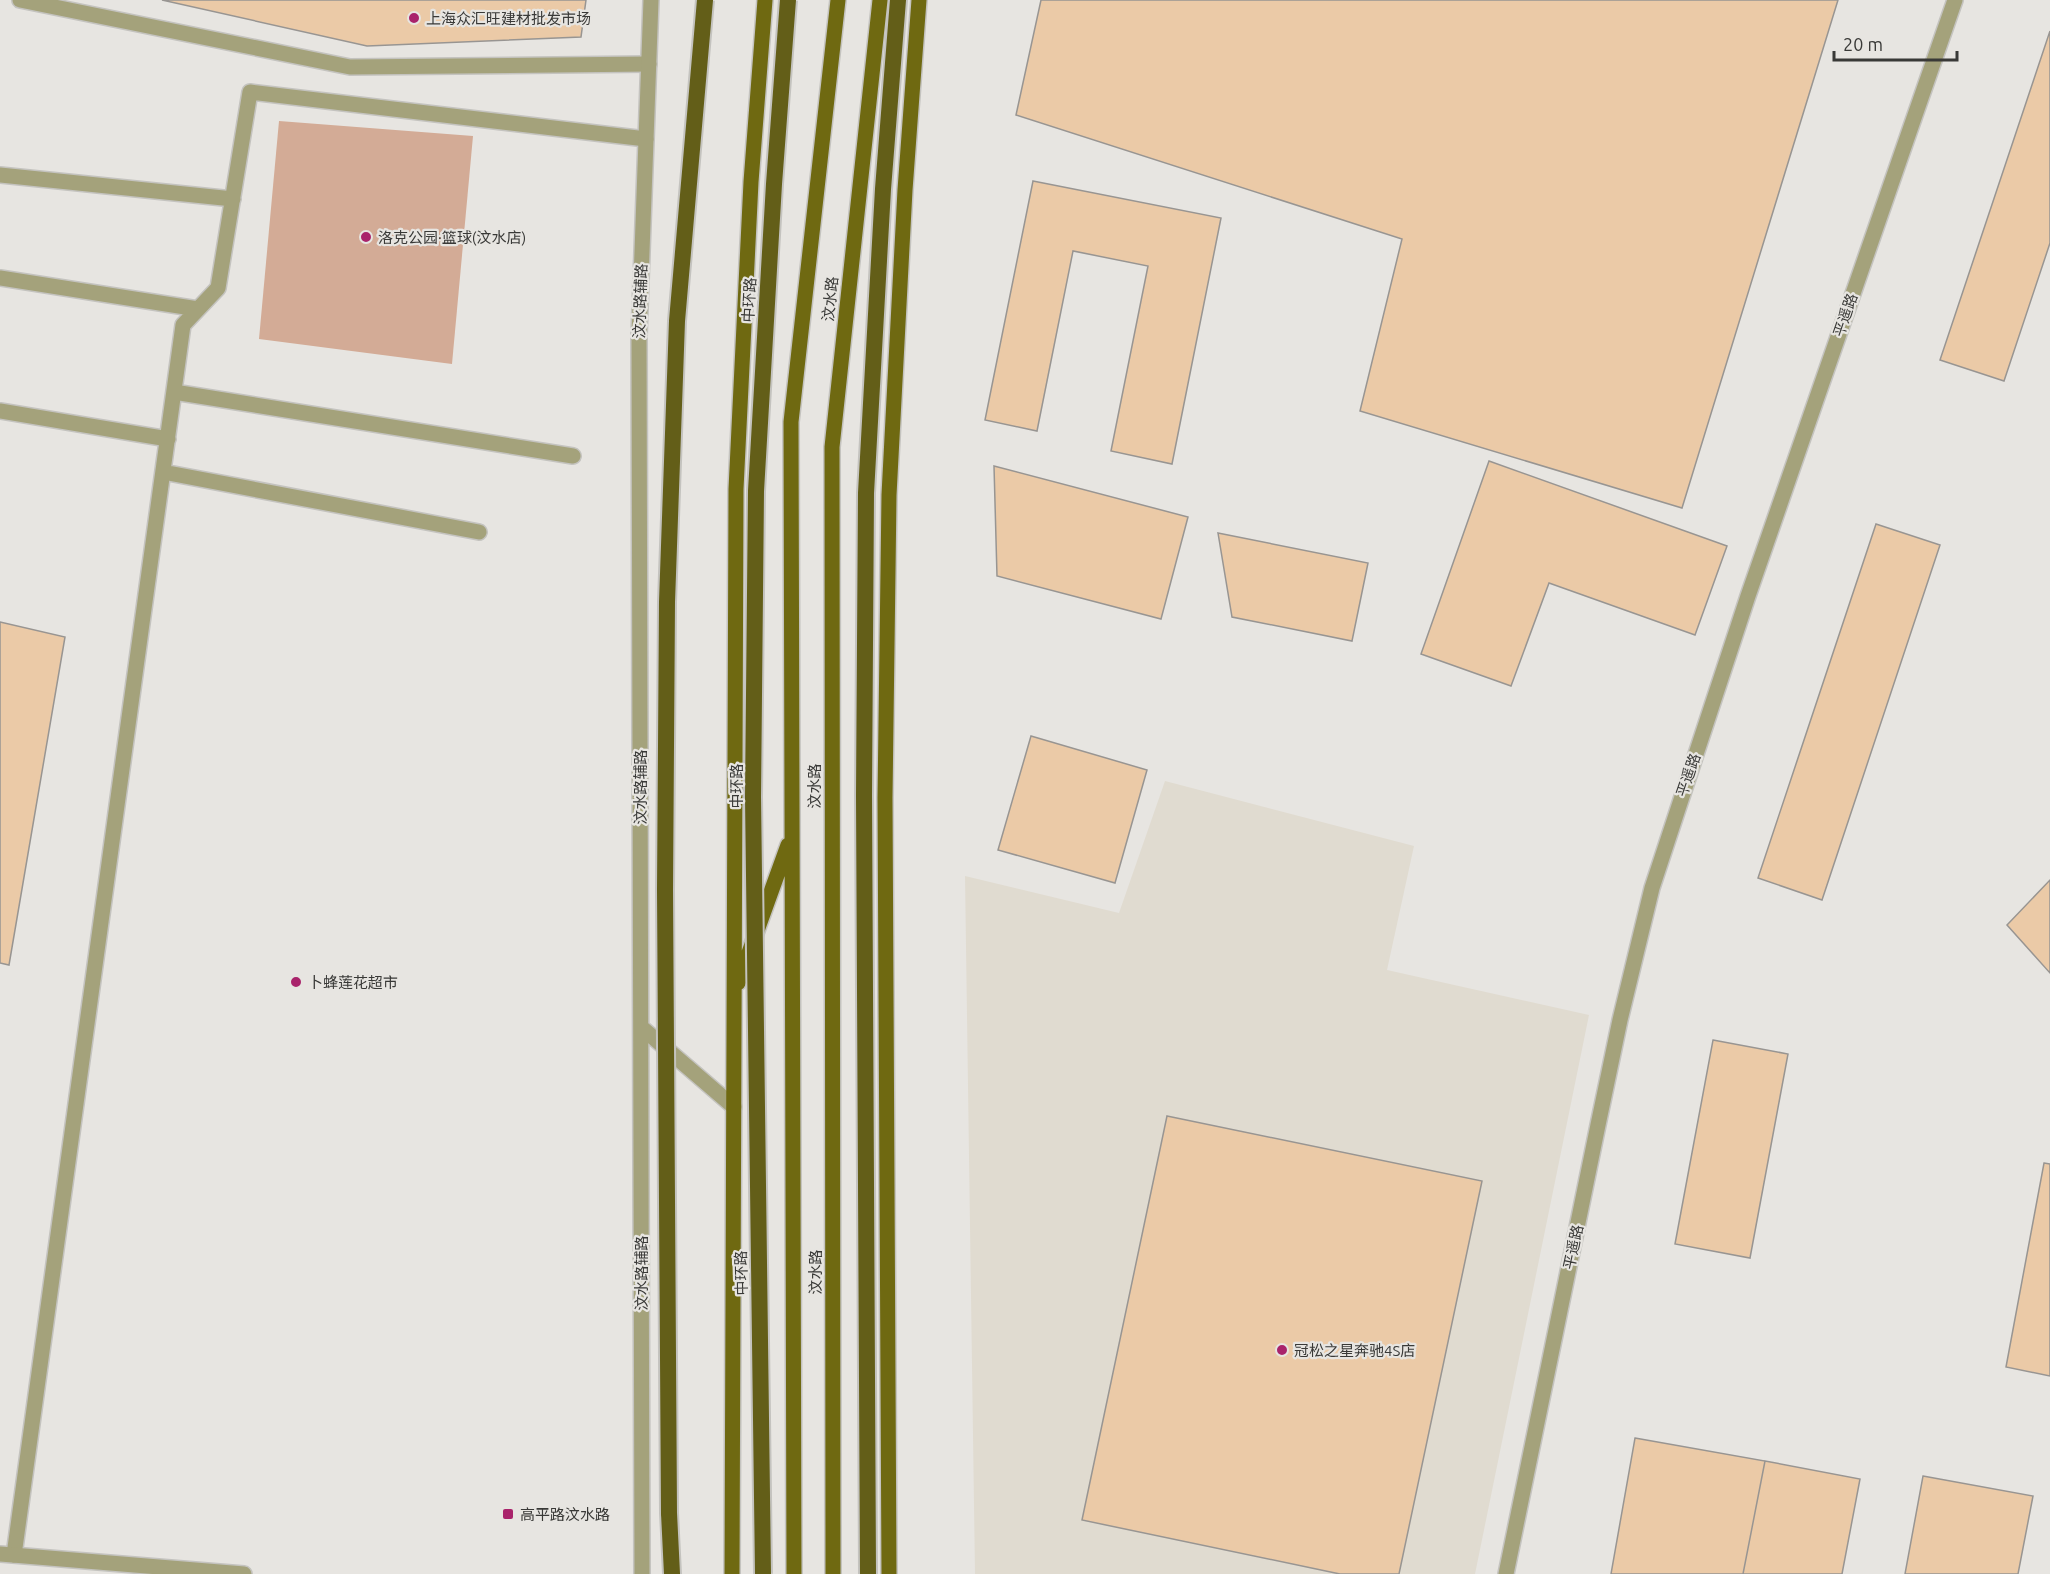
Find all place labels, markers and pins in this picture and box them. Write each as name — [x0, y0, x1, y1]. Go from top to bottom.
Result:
place label: 上海众汇旺建材批发市场 — [426, 10, 591, 27]
marker: 上海众汇旺建材批发市场 — [407, 11, 421, 25]
place label: 洛克公园·篮球(汶水店) — [378, 229, 526, 246]
marker: 洛克公园·篮球(汶水店) — [359, 230, 373, 244]
place label: 卜蜂莲花超市 — [308, 974, 398, 991]
marker: 卜蜂莲花超市 — [289, 975, 303, 989]
place label: 冠松之星奔驰4S店 — [1294, 1342, 1415, 1359]
marker: 冠松之星奔驰4S店 — [1275, 1343, 1289, 1357]
place label: 高平路汶水路 — [520, 1506, 610, 1523]
marker: 高平路汶水路 — [501, 1507, 515, 1521]

